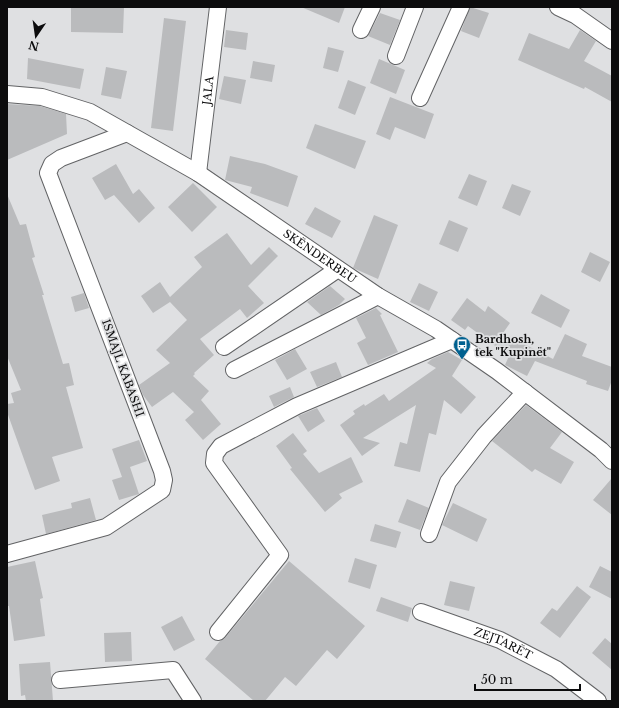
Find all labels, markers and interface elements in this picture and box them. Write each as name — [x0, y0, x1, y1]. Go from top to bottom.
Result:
north arrow — [16, 16, 56, 56]
text: N — [26, 38, 40, 54]
street label: JALA — [199, 75, 217, 108]
street label: SKËNDERBEU — [280, 226, 360, 287]
street label: ISMAJL KABASHI — [99, 317, 147, 419]
place label: Bardhosh, tek "Kupinët" — [475, 332, 551, 359]
bus stop icon: Bardhosh, tek "Kupinët" — [452, 335, 472, 360]
street label: ZEJTARËT — [472, 624, 535, 663]
scale bar — [475, 666, 580, 692]
text: 50 m — [481, 672, 513, 687]

